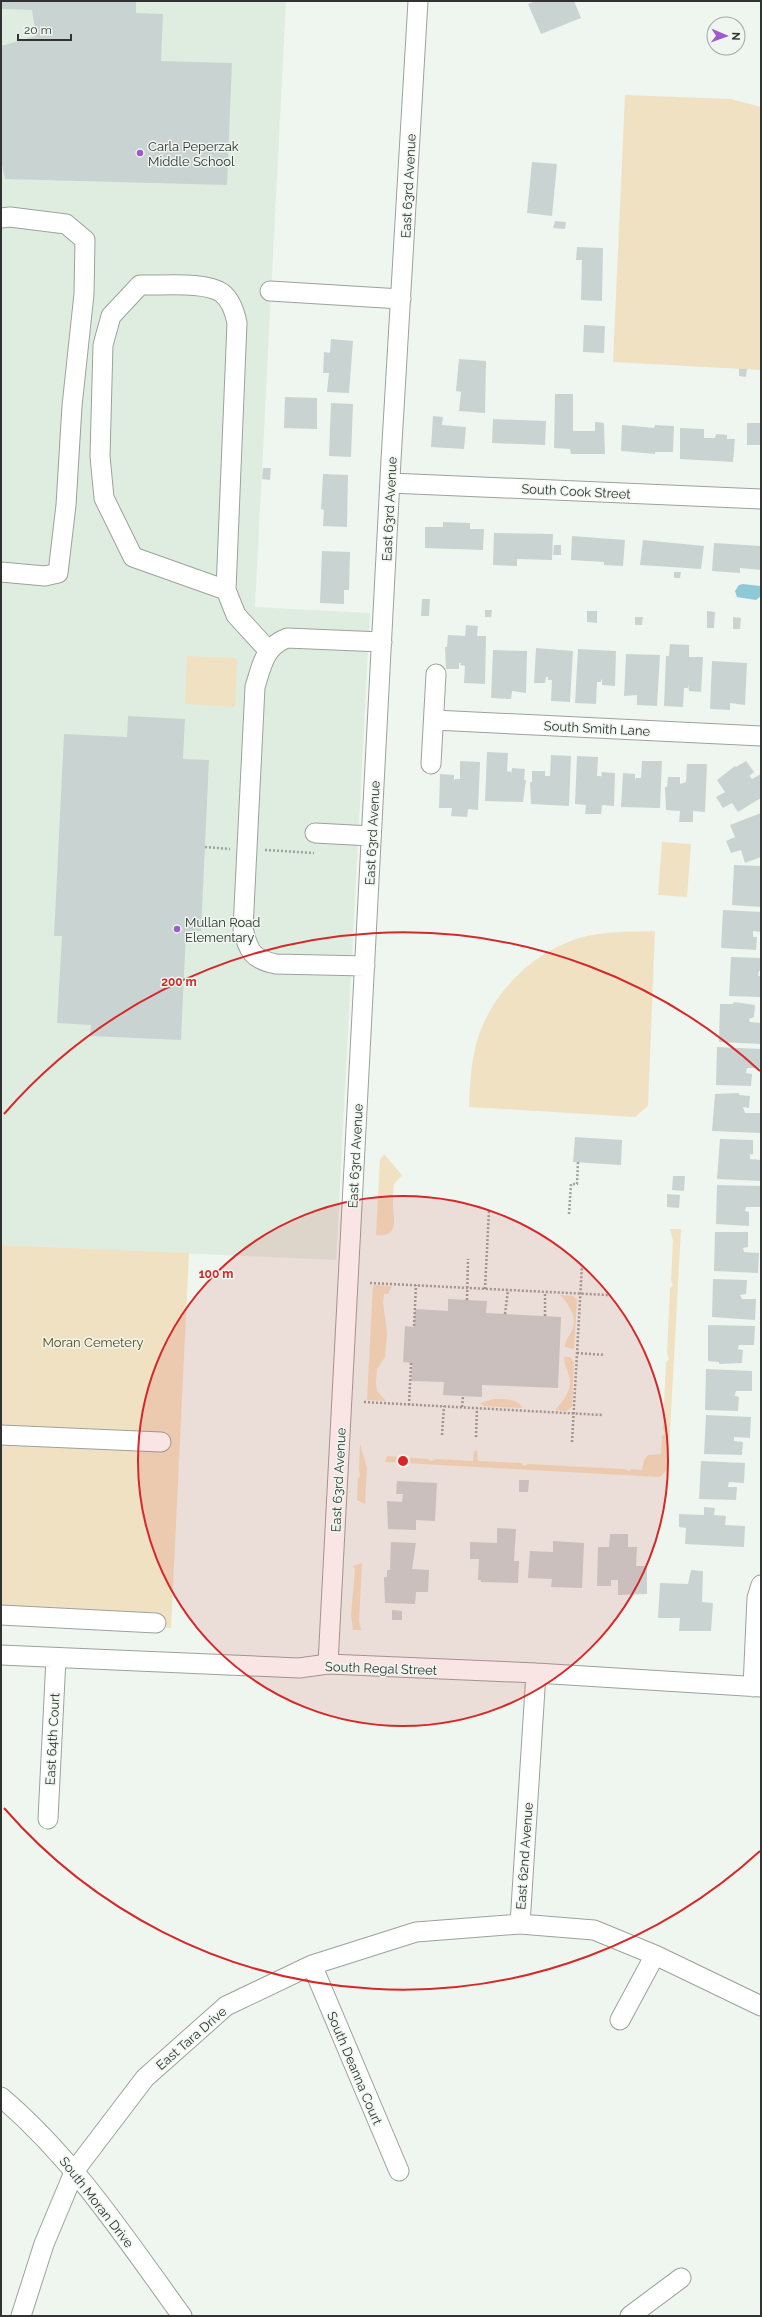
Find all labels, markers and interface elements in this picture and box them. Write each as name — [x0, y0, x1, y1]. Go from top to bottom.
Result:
scale bar — [18, 16, 71, 42]
north arrow — [706, 16, 746, 56]
text: 20 m — [24, 23, 52, 37]
text: N — [729, 32, 742, 41]
street label: East 63rd Avenue — [398, 133, 419, 239]
place label: Carla Peperzak Middle School — [148, 139, 239, 169]
marker: Carla Peperzak Middle School — [135, 148, 145, 158]
street label: East 63rd Avenue — [379, 456, 400, 562]
street label: South Cook Street — [521, 481, 632, 502]
street label: South Smith Lane — [543, 718, 651, 739]
street label: East 63rd Avenue — [362, 780, 383, 886]
place label: Mullan Road Elementary — [185, 915, 260, 945]
marker: Mullan Road Elementary — [172, 924, 182, 934]
text: 200 m — [161, 975, 197, 989]
street label: East 63rd Avenue — [345, 1103, 366, 1209]
text: 100 m — [199, 1267, 233, 1281]
park label: Moran Cemetery — [42, 1335, 144, 1350]
street label: East 63rd Avenue — [328, 1427, 349, 1533]
centre of rings — [396, 1454, 410, 1468]
street label: South Regal Street — [325, 1659, 438, 1678]
street label: East 64th Court — [43, 1692, 62, 1786]
street label: East 62nd Avenue — [513, 1801, 536, 1910]
street label: East Tara Drive — [153, 2004, 230, 2073]
street label: South Deanna Court — [324, 2009, 385, 2128]
street label: South Moran Drive — [56, 2154, 137, 2251]

